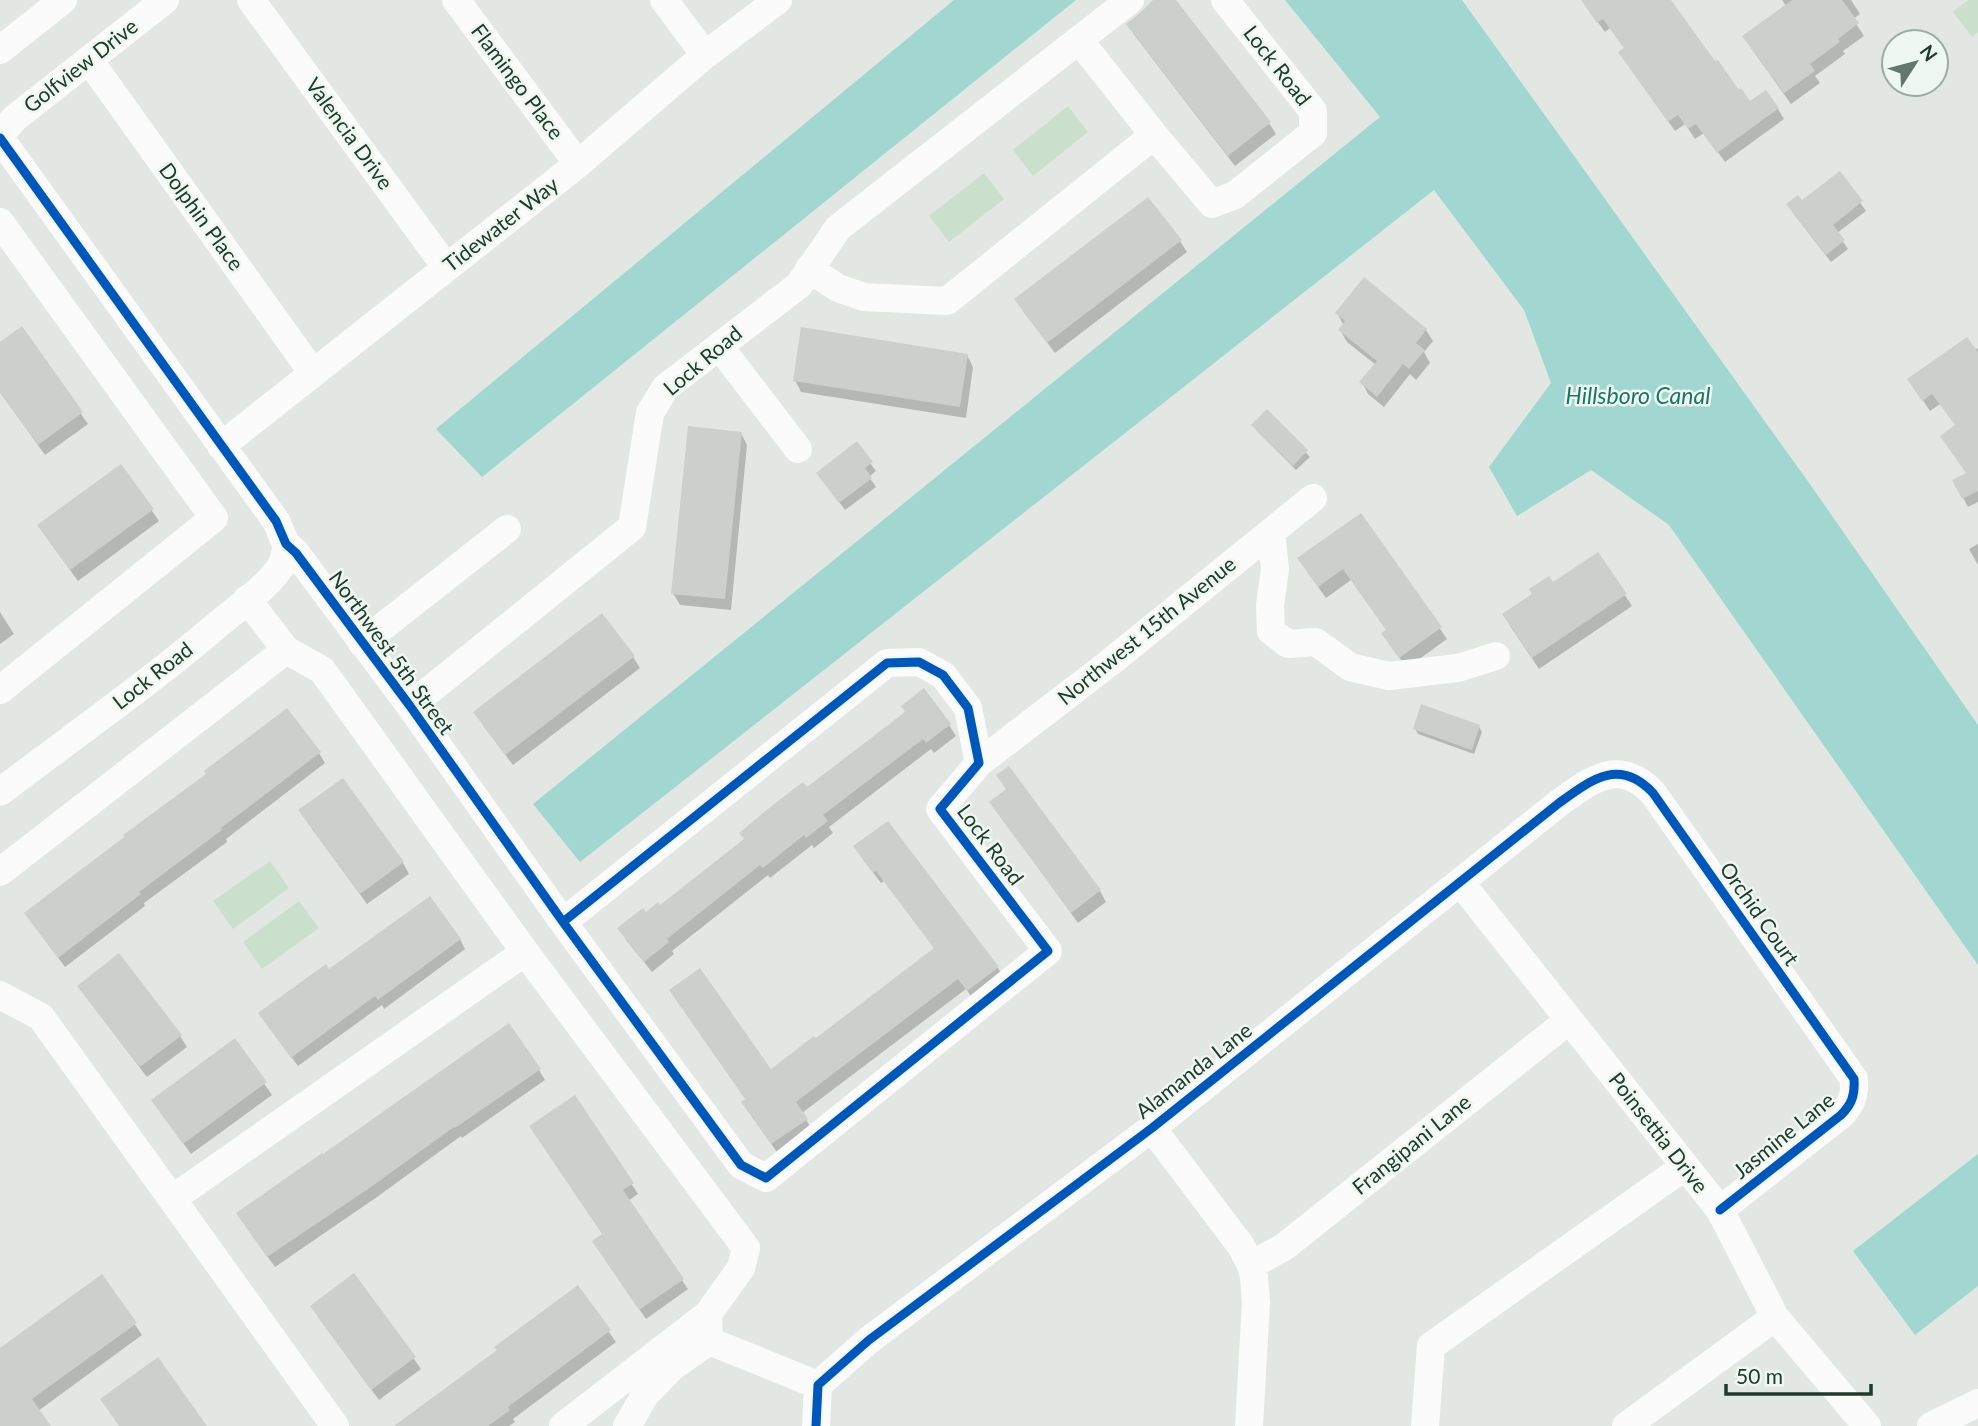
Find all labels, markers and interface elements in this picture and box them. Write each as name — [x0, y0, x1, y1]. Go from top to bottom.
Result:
street label: Golfview Drive — [18, 13, 142, 117]
street label: Flamingo Place — [467, 18, 570, 144]
street label: Lock Road — [1239, 20, 1317, 110]
north arrow — [1880, 28, 1950, 98]
text: N — [1916, 40, 1943, 65]
street label: Valencia Drive — [301, 72, 399, 194]
street label: Dolphin Place — [155, 157, 250, 275]
street label: Tidewater Way — [438, 171, 563, 277]
street label: Lock Road — [658, 320, 746, 400]
water label: Hillsboro Canal — [1566, 381, 1710, 409]
street label: Northwest 15th Avenue — [1052, 550, 1240, 709]
street label: Northwest 5th Street — [325, 565, 460, 739]
street label: Lock Road — [107, 636, 197, 714]
street label: Lock Road — [953, 799, 1030, 889]
street label: Orchid Court — [1715, 857, 1805, 970]
street label: Alamanda Lane — [1130, 1017, 1256, 1123]
street label: Poinsettia Drive — [1604, 1067, 1714, 1197]
street label: Jasmine Lane — [1728, 1087, 1839, 1183]
street label: Frangipani Lane — [1347, 1089, 1475, 1199]
scale bar — [1726, 1352, 1871, 1396]
text: 50 m — [1736, 1363, 1783, 1388]

